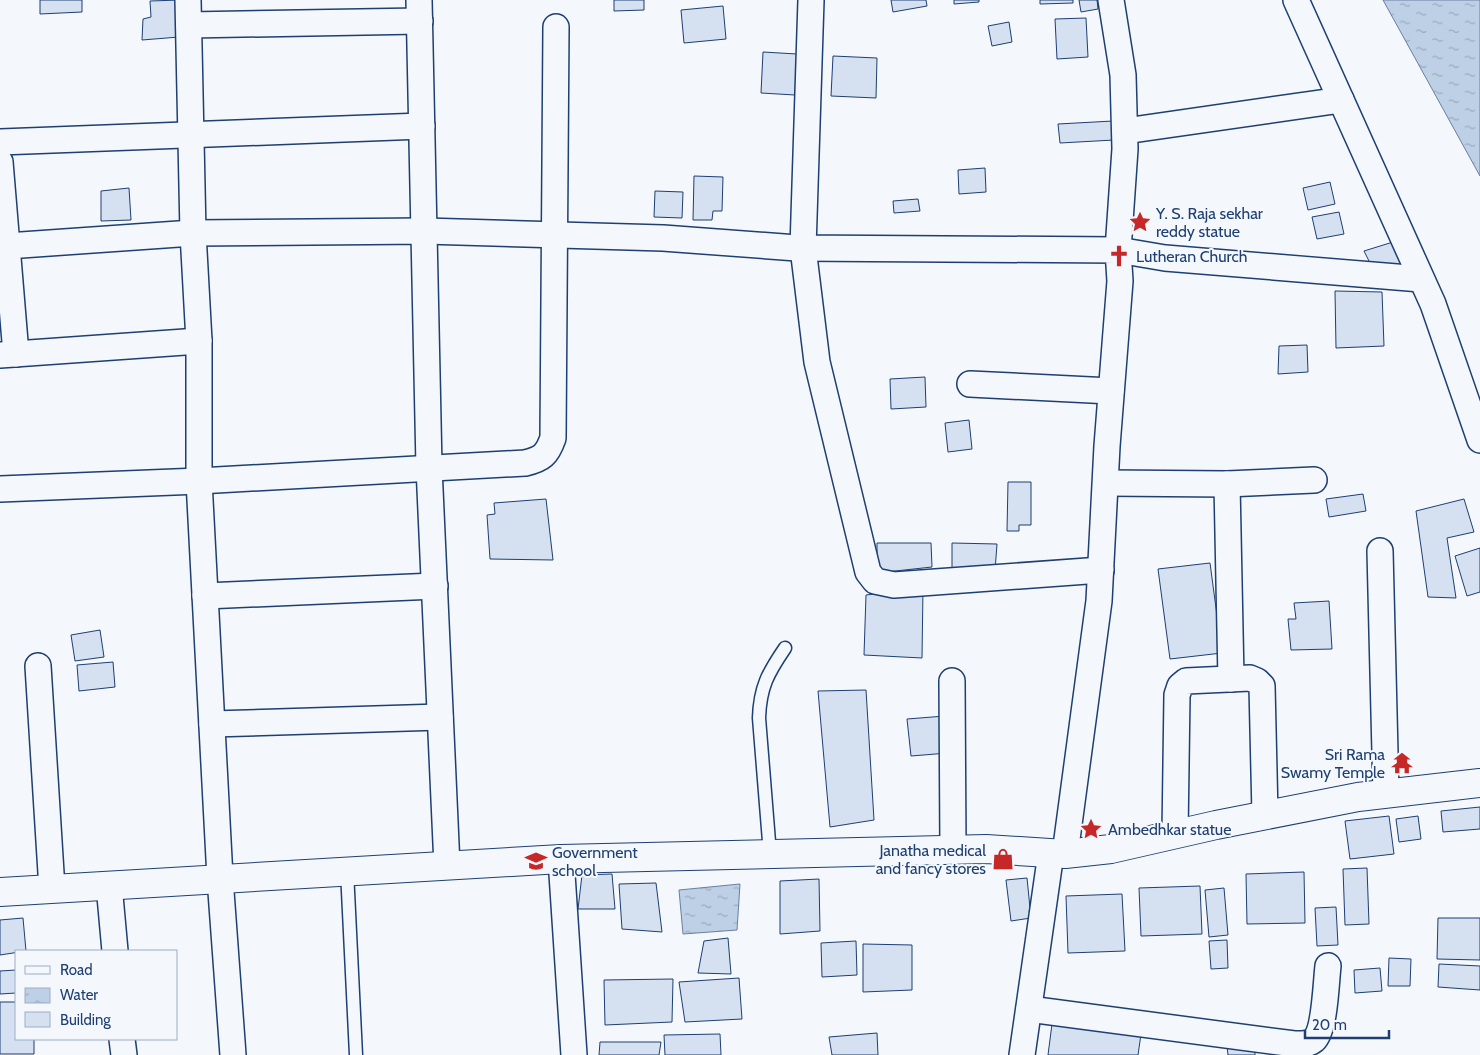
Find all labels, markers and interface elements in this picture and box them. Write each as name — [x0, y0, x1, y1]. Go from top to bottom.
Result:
place label: Y. S. Raja sekhar reddy statue — [1155, 204, 1264, 241]
place icon: Y. S. Raja sekhar reddy statue — [1127, 209, 1153, 235]
church icon: Lutheran Church — [1106, 243, 1132, 269]
place label: Lutheran Church — [1136, 247, 1247, 266]
place label: Sri Rama Swamy Temple — [1281, 745, 1385, 782]
temple icon: Sri Rama Swamy Temple — [1389, 750, 1415, 776]
place icon: Ambedhkar statue — [1078, 816, 1104, 842]
place label: Ambedhkar statue — [1108, 820, 1231, 839]
place label: Janatha medical and fancy stores — [876, 841, 986, 878]
place label: Government school — [552, 843, 638, 880]
shop icon: Janatha medical and fancy stores — [990, 846, 1016, 872]
school or university icon: Government school — [523, 848, 549, 874]
legend — [15, 950, 178, 1040]
text: Road — [60, 961, 93, 979]
text: Water — [60, 986, 98, 1004]
scale bar — [1305, 1008, 1389, 1040]
text: Building — [60, 1011, 111, 1029]
text: 20 m — [1312, 1016, 1347, 1034]

